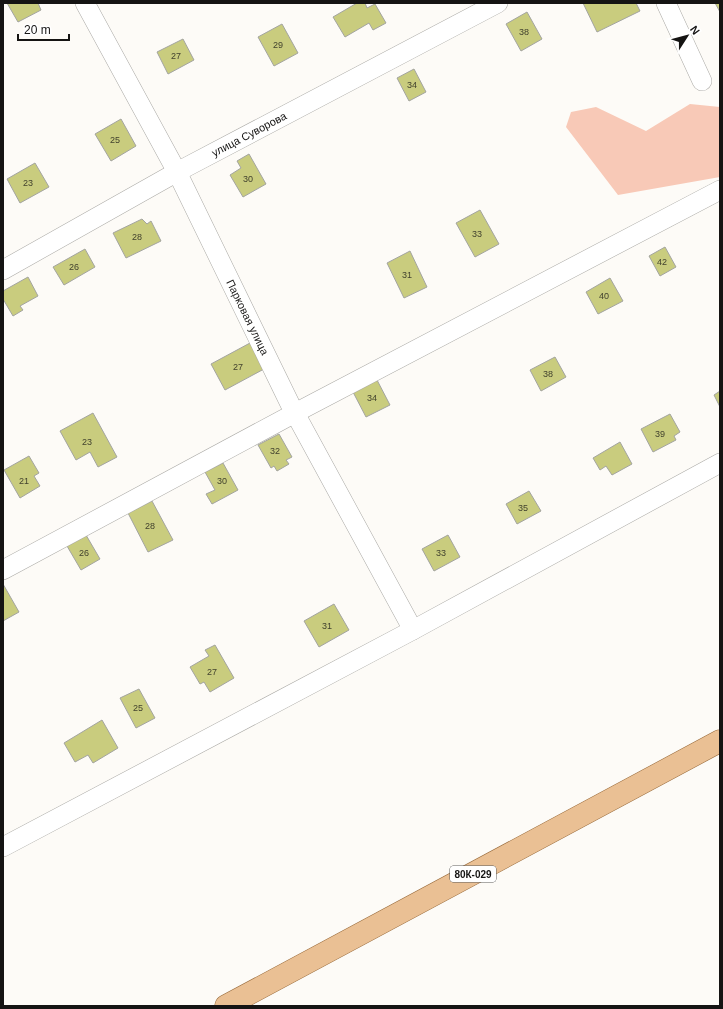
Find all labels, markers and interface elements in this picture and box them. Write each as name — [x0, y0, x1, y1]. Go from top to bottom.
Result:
scale bar — [18, 16, 69, 42]
north arrow — [667, 16, 707, 56]
text: 20 m — [24, 23, 51, 37]
text: N — [688, 23, 702, 37]
house number: 38 — [519, 27, 529, 37]
house number: 29 — [273, 40, 283, 50]
house number: 27 — [171, 51, 181, 61]
house number: 34 — [407, 80, 417, 90]
street label: улица Суворова — [210, 109, 289, 159]
house number: 25 — [110, 135, 120, 145]
house number: 30 — [243, 174, 253, 184]
house number: 23 — [23, 178, 33, 188]
house number: 33 — [472, 229, 482, 239]
house number: 28 — [132, 232, 142, 242]
house number: 42 — [657, 257, 667, 267]
house number: 26 — [69, 262, 79, 272]
house number: 31 — [402, 270, 412, 280]
street label: Парковая улица — [224, 278, 272, 358]
house number: 40 — [599, 291, 609, 301]
house number: 27 — [233, 362, 243, 372]
house number: 38 — [543, 369, 553, 379]
house number: 34 — [367, 393, 377, 403]
house number: 39 — [655, 429, 665, 439]
house number: 23 — [82, 437, 92, 447]
house number: 32 — [270, 446, 280, 456]
house number: 21 — [19, 476, 29, 486]
house number: 30 — [217, 476, 227, 486]
house number: 35 — [518, 503, 528, 513]
house number: 28 — [145, 521, 155, 531]
house number: 26 — [79, 548, 89, 558]
house number: 33 — [436, 548, 446, 558]
house number: 31 — [322, 621, 332, 631]
house number: 27 — [207, 667, 217, 677]
house number: 25 — [133, 703, 143, 713]
road number: 80К-029 — [450, 866, 496, 882]

